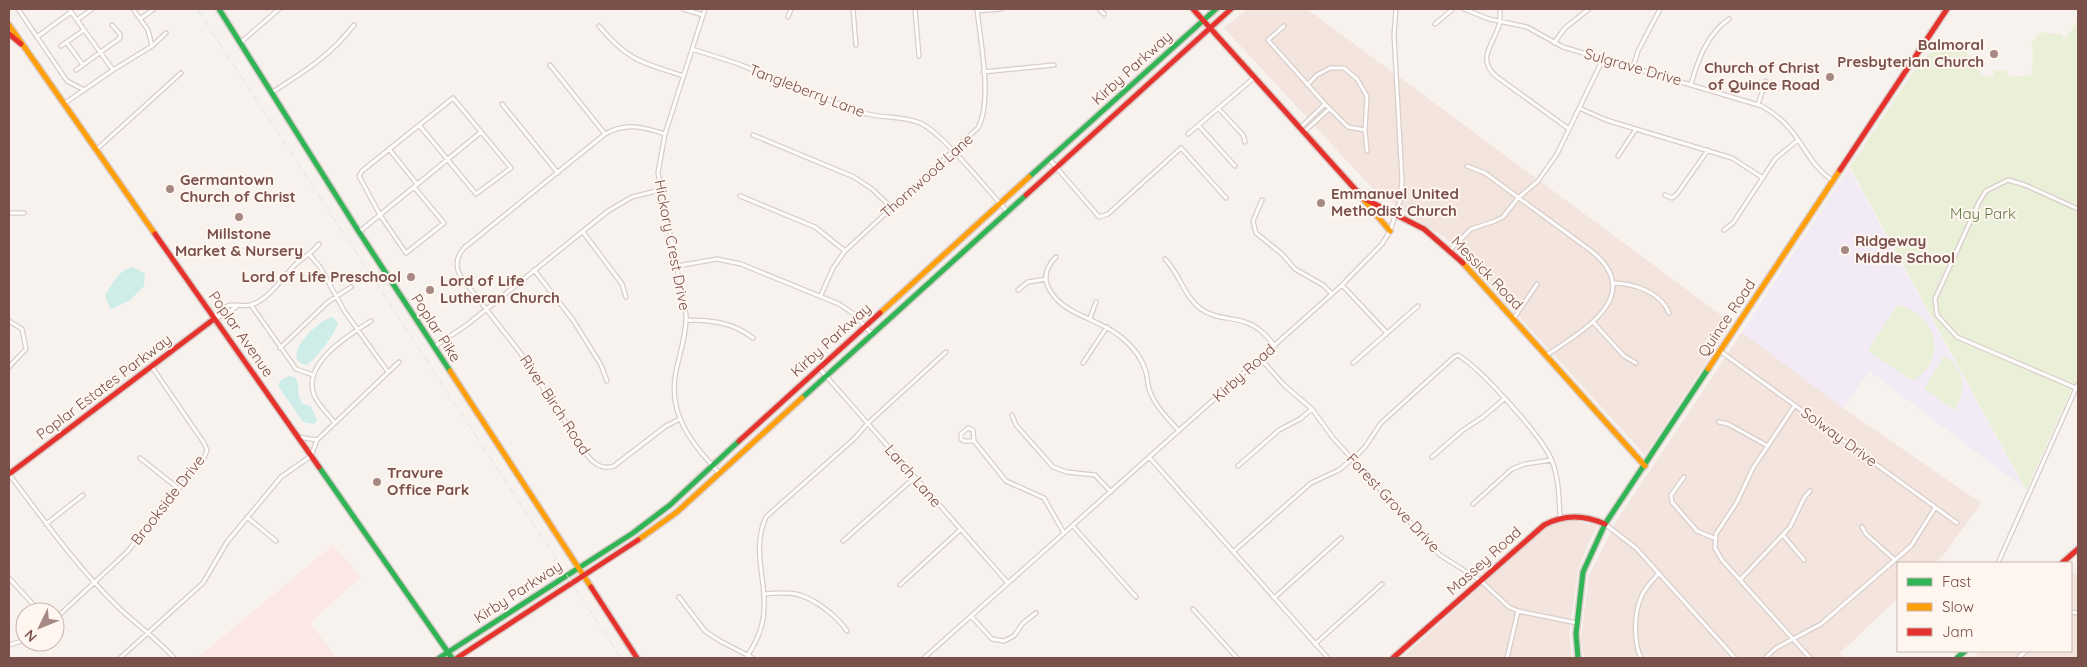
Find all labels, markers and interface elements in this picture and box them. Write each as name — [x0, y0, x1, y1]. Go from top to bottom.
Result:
street label: Kirby Parkway — [1088, 27, 1176, 109]
place label: Balmoral Presbyterian Church — [1837, 35, 1984, 71]
street label: Sulgrave Drive — [1582, 44, 1684, 90]
marker: Balmoral Presbyterian Church — [1988, 48, 2000, 60]
place label: Church of Christ of Quince Road — [1704, 58, 1820, 94]
street label: Tangleberry Lane — [747, 60, 868, 121]
marker: Church of Christ of Quince Road — [1824, 71, 1836, 83]
street label: Thornwood Lane — [877, 129, 977, 222]
place label: Germantown Church of Christ — [180, 170, 296, 206]
street label: Hickory Crest Drive — [650, 178, 695, 312]
marker: Germantown Church of Christ — [164, 183, 176, 195]
place label: Emmanuel United Methodist Church — [1331, 184, 1459, 220]
marker: Emmanuel United Methodist Church — [1315, 197, 1327, 209]
park label: May Park — [1950, 204, 2016, 223]
marker: Millstone Market & Nursery — [233, 211, 245, 223]
place label: Millstone Market & Nursery — [175, 224, 303, 260]
place label: Ridgeway Middle School — [1855, 231, 1955, 267]
street label: Messick Road — [1447, 232, 1527, 314]
marker: Ridgeway Middle School — [1839, 244, 1851, 256]
place label: Lord of Life Preschool — [242, 267, 401, 286]
marker: Lord of Life Preschool — [405, 271, 417, 283]
place label: Lord of Life Lutheran Church — [440, 271, 560, 307]
street label: Quince Road — [1694, 275, 1760, 360]
marker: Lord of Life Lutheran Church — [424, 284, 436, 296]
street label: Poplar Avenue — [205, 287, 278, 380]
street label: Poplar Pike — [407, 290, 466, 365]
street label: Kirby Parkway — [787, 299, 875, 381]
street label: Poplar Estates Parkway — [32, 330, 175, 444]
street label: Kirby Road — [1208, 339, 1279, 406]
street label: River Birch Road — [516, 351, 595, 458]
street label: Solway Drive — [1797, 402, 1881, 471]
street label: Larch Lane — [881, 440, 946, 511]
street label: Forest Grove Drive — [1342, 449, 1444, 556]
street label: Brookside Drive — [126, 451, 209, 549]
place label: Travure Office Park — [387, 463, 469, 499]
marker: Travure Office Park — [371, 476, 383, 488]
street label: Massey Road — [1442, 522, 1525, 599]
street label: Kirby Parkway — [470, 556, 565, 627]
legend — [1897, 562, 2072, 652]
text: Fast — [1942, 572, 1971, 591]
text: Slow — [1942, 597, 1974, 616]
north arrow — [15, 602, 65, 652]
text: Jam — [1942, 622, 1973, 641]
text: N — [20, 626, 41, 646]

